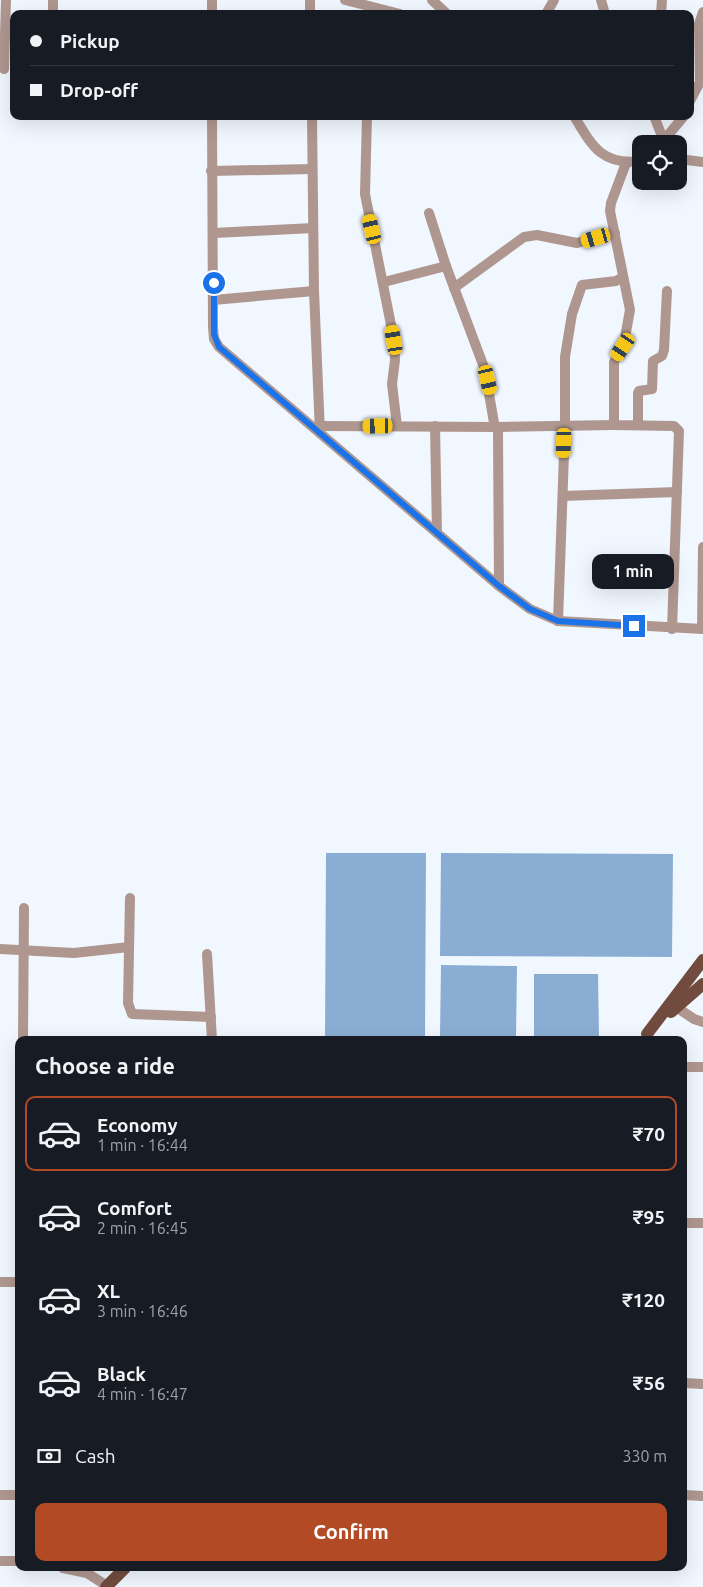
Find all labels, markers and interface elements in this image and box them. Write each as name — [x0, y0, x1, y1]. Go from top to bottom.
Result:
text: Pickup — [60, 30, 120, 52]
text: Drop-off — [60, 79, 138, 101]
map controls — [632, 135, 687, 190]
button: locate — [632, 135, 687, 190]
car — [361, 213, 382, 245]
car — [579, 227, 612, 249]
route start — [203, 272, 225, 294]
car — [384, 324, 403, 356]
car — [608, 330, 637, 364]
car — [477, 364, 498, 396]
car — [362, 418, 393, 434]
car — [555, 428, 572, 458]
callout: 1 min — [593, 554, 675, 588]
text: 1 min — [613, 562, 653, 580]
route end — [623, 615, 645, 637]
text: Choose a ride — [35, 1053, 175, 1078]
icon: car — [37, 1111, 82, 1156]
text: Economy — [97, 1114, 178, 1136]
text: ₹70 — [633, 1123, 665, 1145]
text: 1 min · 16:44 — [97, 1136, 188, 1154]
icon: car — [37, 1194, 82, 1239]
text: Comfort — [97, 1197, 172, 1219]
text: ₹95 — [633, 1206, 665, 1228]
text: 2 min · 16:45 — [97, 1219, 188, 1237]
icon: car — [37, 1277, 82, 1322]
text: XL — [97, 1280, 120, 1302]
text: ₹120 — [622, 1289, 665, 1311]
text: 3 min · 16:46 — [97, 1302, 188, 1320]
icon: car — [37, 1360, 82, 1405]
text: Black — [97, 1363, 146, 1385]
text: ₹56 — [633, 1372, 665, 1394]
text: 4 min · 16:47 — [97, 1385, 188, 1403]
icon: cash — [35, 1442, 63, 1470]
text: Cash — [75, 1445, 116, 1467]
text: 330 m — [622, 1447, 667, 1465]
button: Confirm — [35, 1503, 667, 1561]

